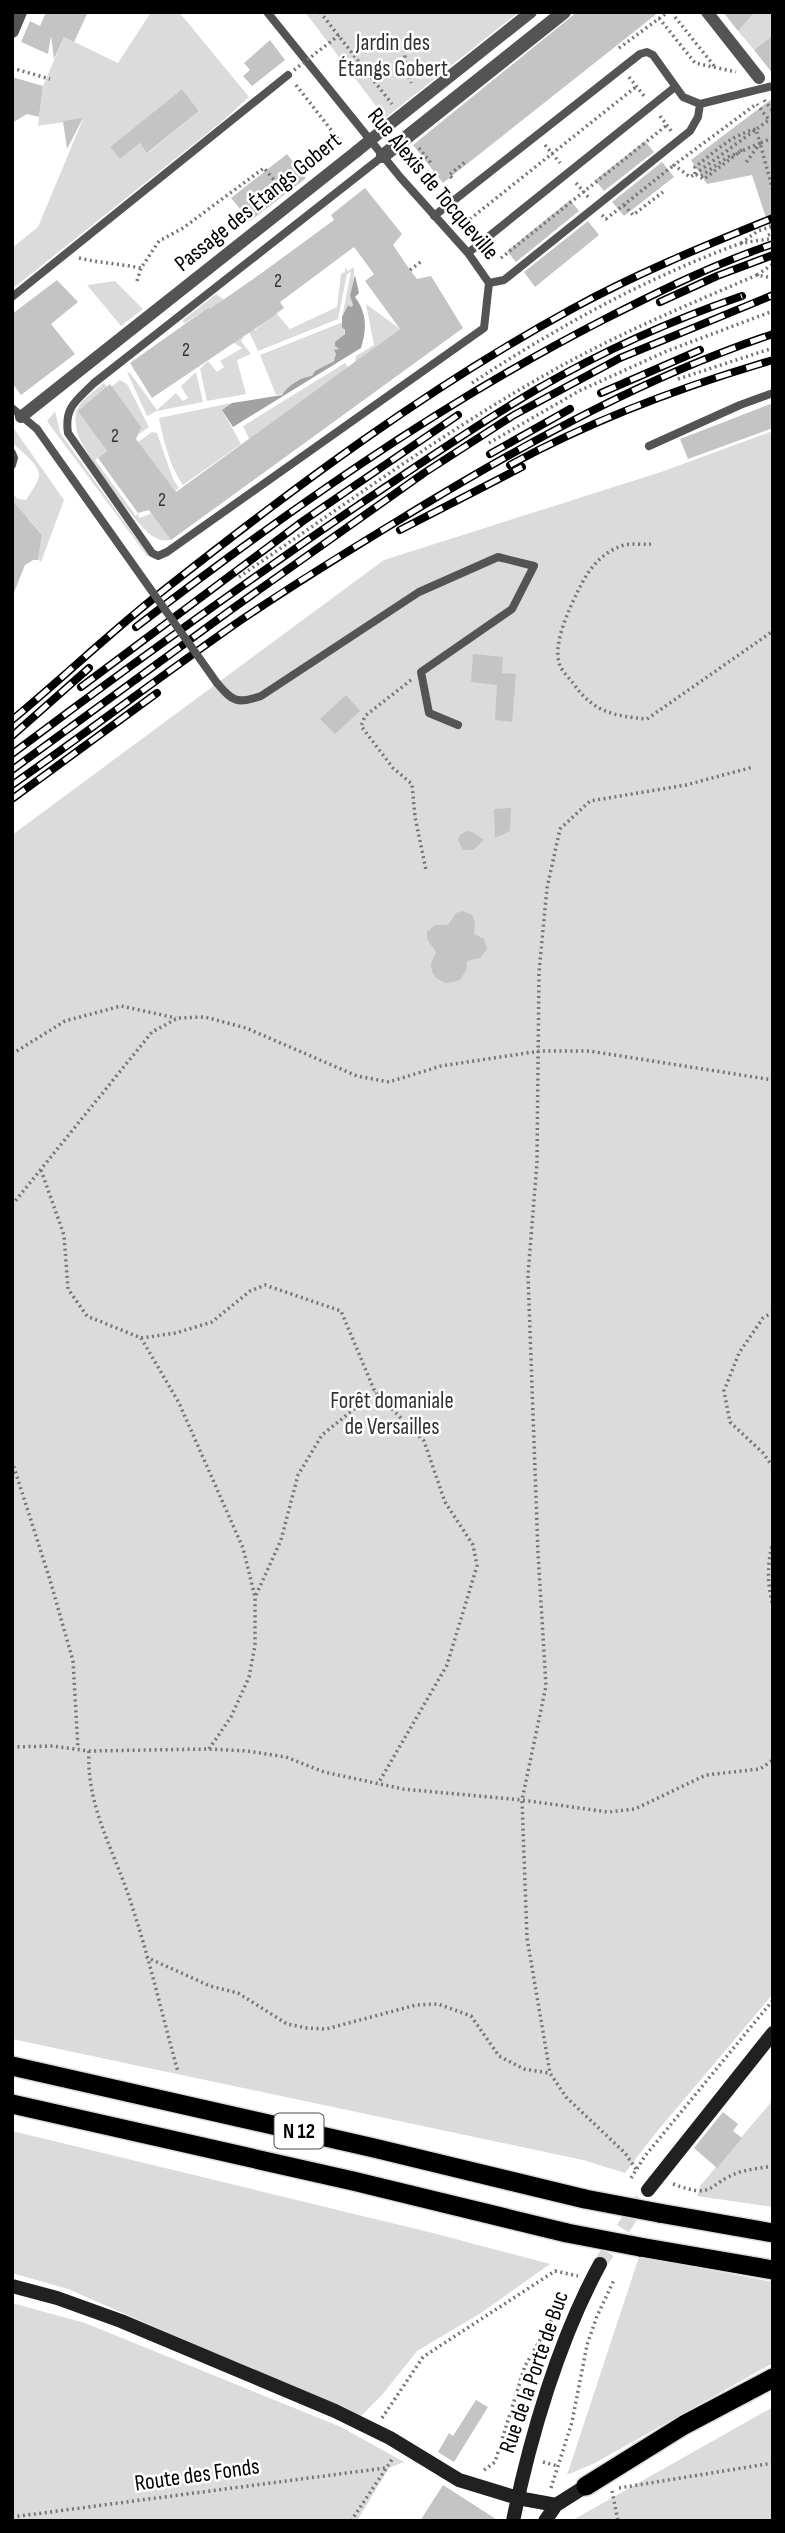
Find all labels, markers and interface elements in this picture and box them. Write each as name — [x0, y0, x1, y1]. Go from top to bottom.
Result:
park label: Jardin des Étangs Gobert — [338, 29, 448, 83]
street label: Rue Alexis de Tocqueville — [361, 102, 505, 266]
street label: Passage des Étangs Gobert — [169, 126, 347, 278]
house number: 2 — [274, 270, 282, 293]
house number: 2 — [182, 339, 190, 362]
house number: 2 — [111, 425, 119, 448]
house number: 2 — [158, 489, 166, 512]
park label: Forêt domaniale de Versailles — [330, 1387, 454, 1441]
road number: N 12 — [274, 2114, 324, 2148]
street label: Rue de la Porte de Buc — [493, 2287, 575, 2457]
street label: Route des Fonds — [133, 2452, 261, 2498]

